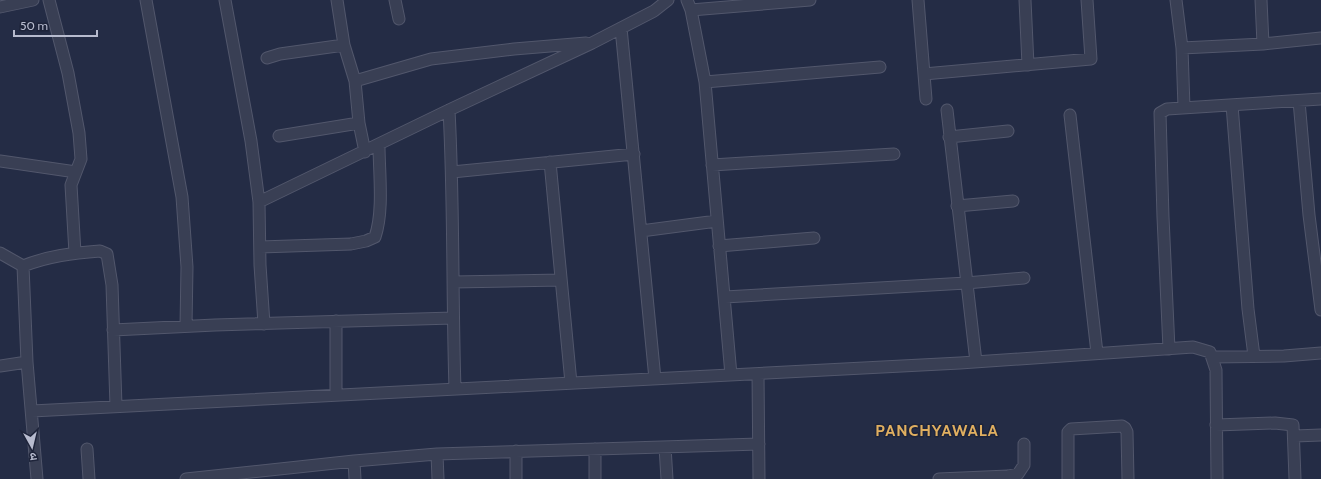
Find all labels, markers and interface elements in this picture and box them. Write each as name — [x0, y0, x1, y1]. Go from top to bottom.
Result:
scale bar — [14, 12, 97, 38]
text: 50 m — [20, 18, 48, 33]
district label: PANCHYAWALA — [875, 421, 999, 440]
north arrow — [12, 427, 52, 467]
text: उ — [29, 450, 38, 464]

